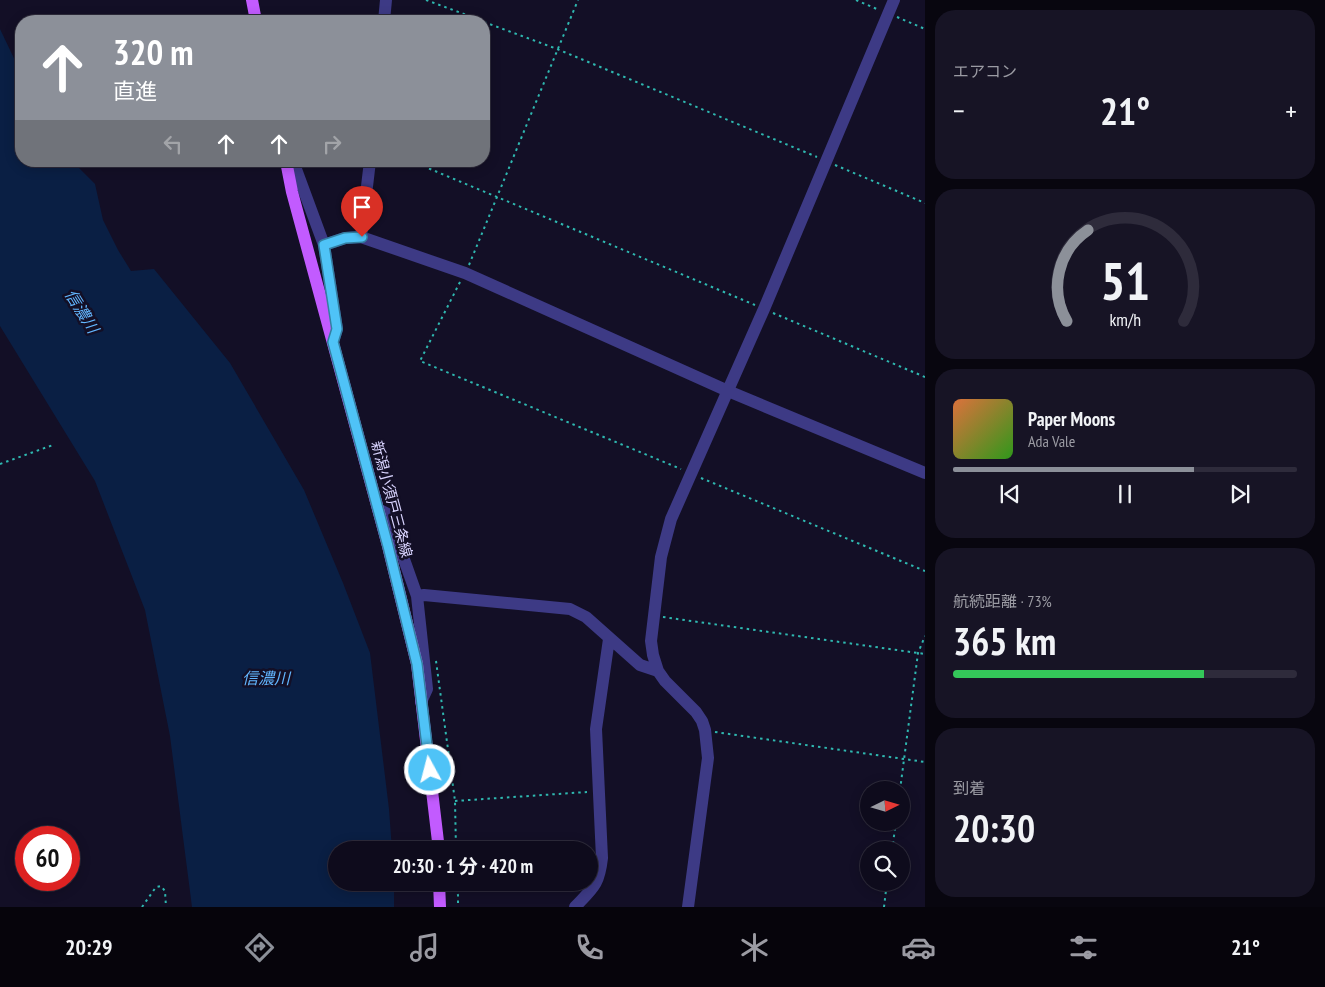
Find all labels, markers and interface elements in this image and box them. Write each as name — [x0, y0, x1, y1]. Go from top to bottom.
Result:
text: 320 m — [113, 29, 194, 75]
icon: ahead — [30, 35, 95, 100]
text: エアコン — [953, 61, 1017, 81]
text: 直進 — [113, 77, 157, 105]
text: 21° — [1100, 86, 1150, 135]
text: − — [953, 92, 965, 129]
text: + — [1285, 92, 1297, 129]
icon: left — [159, 130, 187, 158]
icon: ahead — [212, 130, 240, 158]
icon: ahead — [265, 130, 293, 158]
icon: right — [318, 130, 346, 158]
pin — [341, 186, 383, 237]
icon: arrive — [348, 193, 376, 221]
text: 51 — [1100, 247, 1150, 314]
water label: 信濃川 — [61, 285, 104, 338]
text: km/h — [1109, 308, 1141, 331]
text: Paper Moons — [1028, 407, 1115, 431]
text: Ada Vale — [1028, 431, 1075, 451]
street label: 新潟小須戸三条線 — [367, 439, 417, 559]
icon: previous — [996, 480, 1024, 508]
icon: pause — [1111, 480, 1139, 508]
icon: next — [1226, 480, 1254, 508]
text: 航続距離 · 73% — [953, 591, 1052, 611]
text: 365 km — [953, 616, 1056, 665]
water label: 信濃川 — [242, 668, 292, 688]
position arrow — [403, 743, 455, 795]
text: 到着 — [953, 778, 985, 798]
north arrow — [860, 781, 910, 831]
map controls — [860, 781, 910, 891]
text: 20:30 — [953, 803, 1035, 852]
speed limit sign: 60 — [15, 826, 80, 891]
button: search — [860, 841, 910, 891]
text: 20:30 · 1 分 · 420 m — [393, 854, 533, 878]
icon: directions — [242, 930, 277, 965]
icon: music — [407, 930, 442, 965]
icon: phone — [572, 930, 607, 965]
icon: climate — [737, 930, 772, 965]
icon: car — [901, 930, 936, 965]
icon: filters — [1066, 930, 1101, 965]
text: 20:29 — [65, 933, 112, 961]
text: 21° — [1231, 933, 1260, 961]

